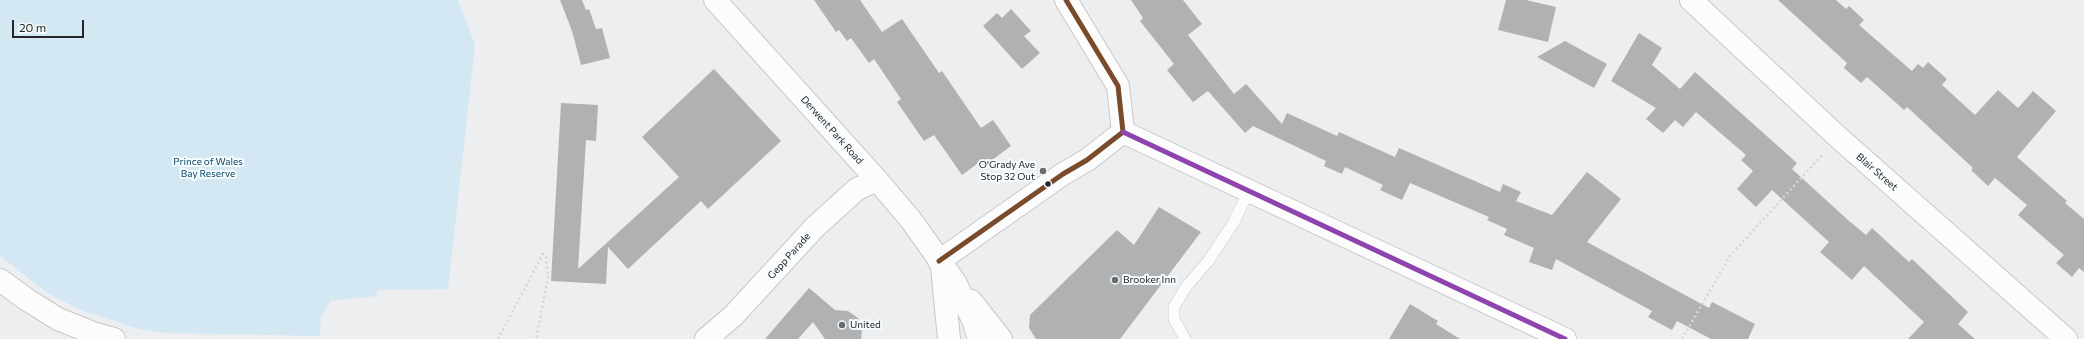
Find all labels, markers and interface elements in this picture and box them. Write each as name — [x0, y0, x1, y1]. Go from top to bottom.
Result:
scale bar — [14, 12, 86, 38]
text: 20 m — [19, 20, 46, 34]
street label: Derwent Park Road — [798, 93, 866, 167]
street label: Blair Street — [1854, 151, 1900, 193]
park label: Prince of Wales Bay Reserve — [173, 156, 243, 180]
place label: O'Grady Ave Stop 32 Out — [979, 159, 1035, 182]
marker: O'Grady Ave Stop 32 Out — [1038, 166, 1048, 176]
unlabelled marker — [1043, 179, 1053, 189]
street label: Gepp Parade — [765, 230, 813, 282]
place label: Brooker Inn — [1123, 274, 1176, 286]
marker: Brooker Inn — [1110, 275, 1120, 285]
place label: United — [850, 319, 881, 331]
marker: United — [837, 320, 847, 330]

